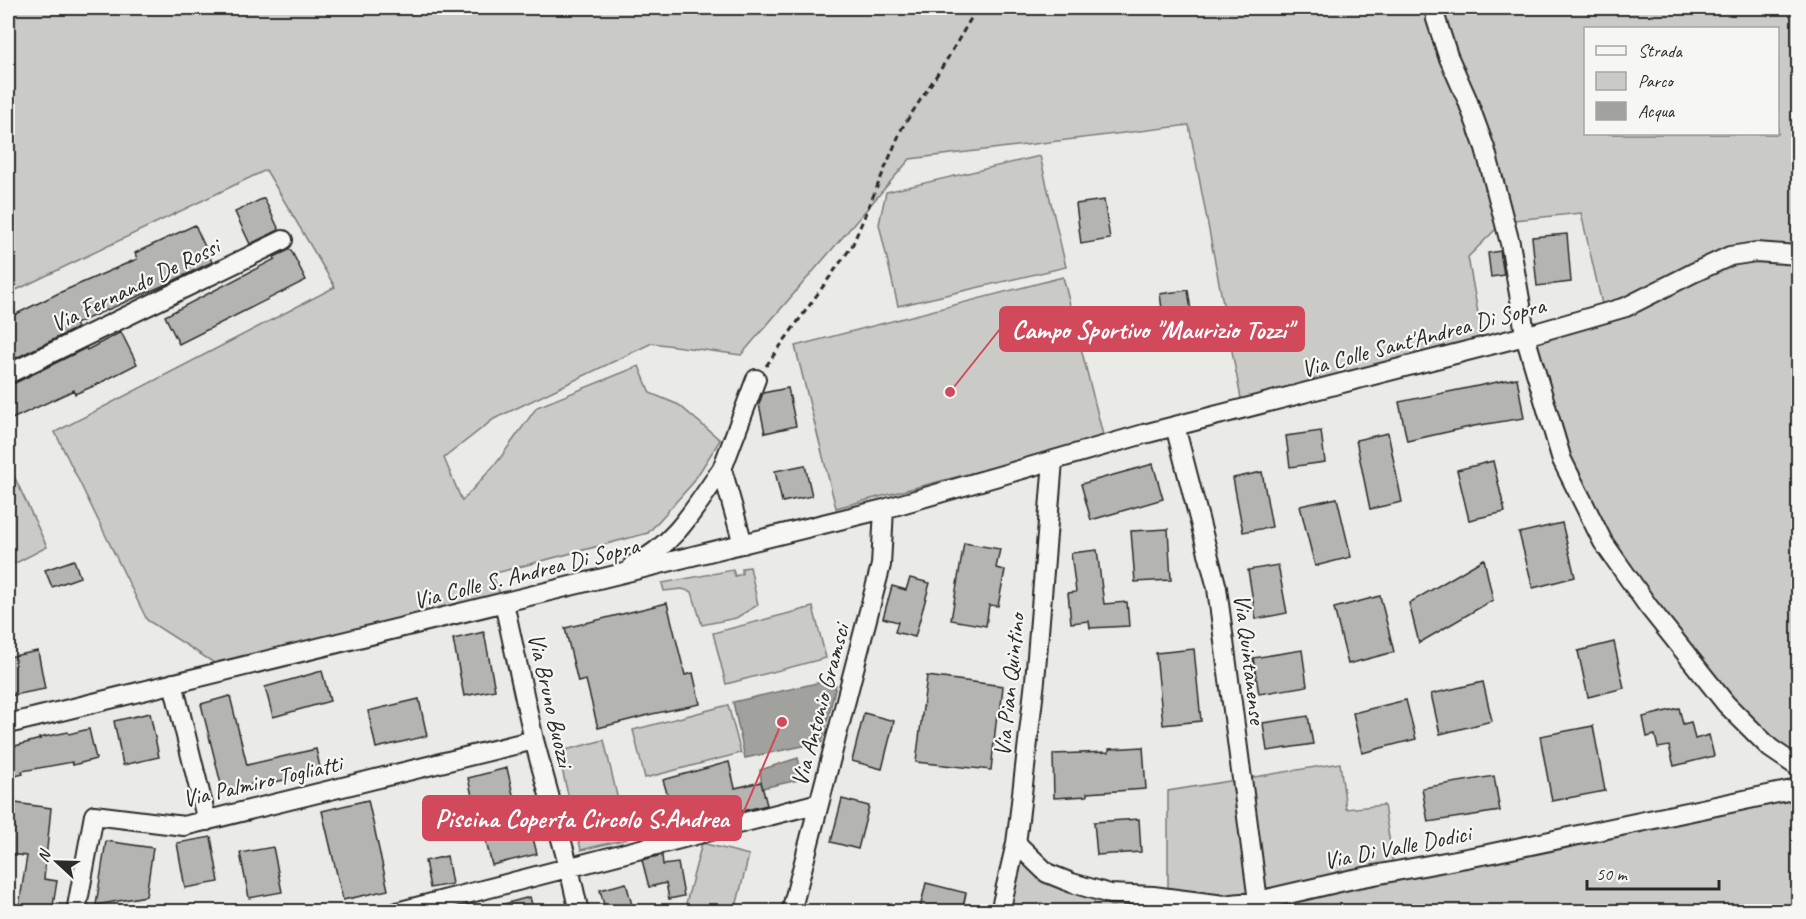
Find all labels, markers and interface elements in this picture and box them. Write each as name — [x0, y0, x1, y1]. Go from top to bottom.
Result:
legend — [1584, 27, 1779, 135]
text: Strada — [1638, 40, 1683, 62]
text: Parco — [1638, 70, 1674, 92]
text: Acqua — [1638, 100, 1676, 122]
street label: Via Fernando De Rossi — [46, 230, 226, 339]
street label: Via Colle Sant'Andrea Di Sopra — [1298, 290, 1550, 384]
callout: Campo Sportivo "Maurizio Tozzi" — [1000, 307, 1304, 351]
text: Campo Sportivo "Maurizio Tozzi" — [1012, 313, 1298, 346]
street label: Via Colle S. Andrea Di Sopra — [410, 530, 643, 616]
street label: Via Quintanense — [1227, 592, 1273, 728]
street label: Via Pian Quintino — [987, 610, 1032, 758]
street label: Via Antonio Gramsci — [784, 618, 857, 789]
street label: Via Bruno Buozzi — [521, 630, 581, 772]
street label: Via Palmiro Togliatti — [179, 747, 348, 814]
callout: Piscina Coperta Circolo S.Andrea — [423, 796, 741, 840]
text: Piscina Coperta Circolo S.Andrea — [435, 802, 731, 835]
street label: Via Di Valle Dodici — [1321, 818, 1475, 876]
north arrow — [27, 832, 87, 892]
text: N — [33, 846, 56, 865]
scale bar — [1587, 853, 1719, 891]
text: 50 m — [1596, 863, 1629, 885]

